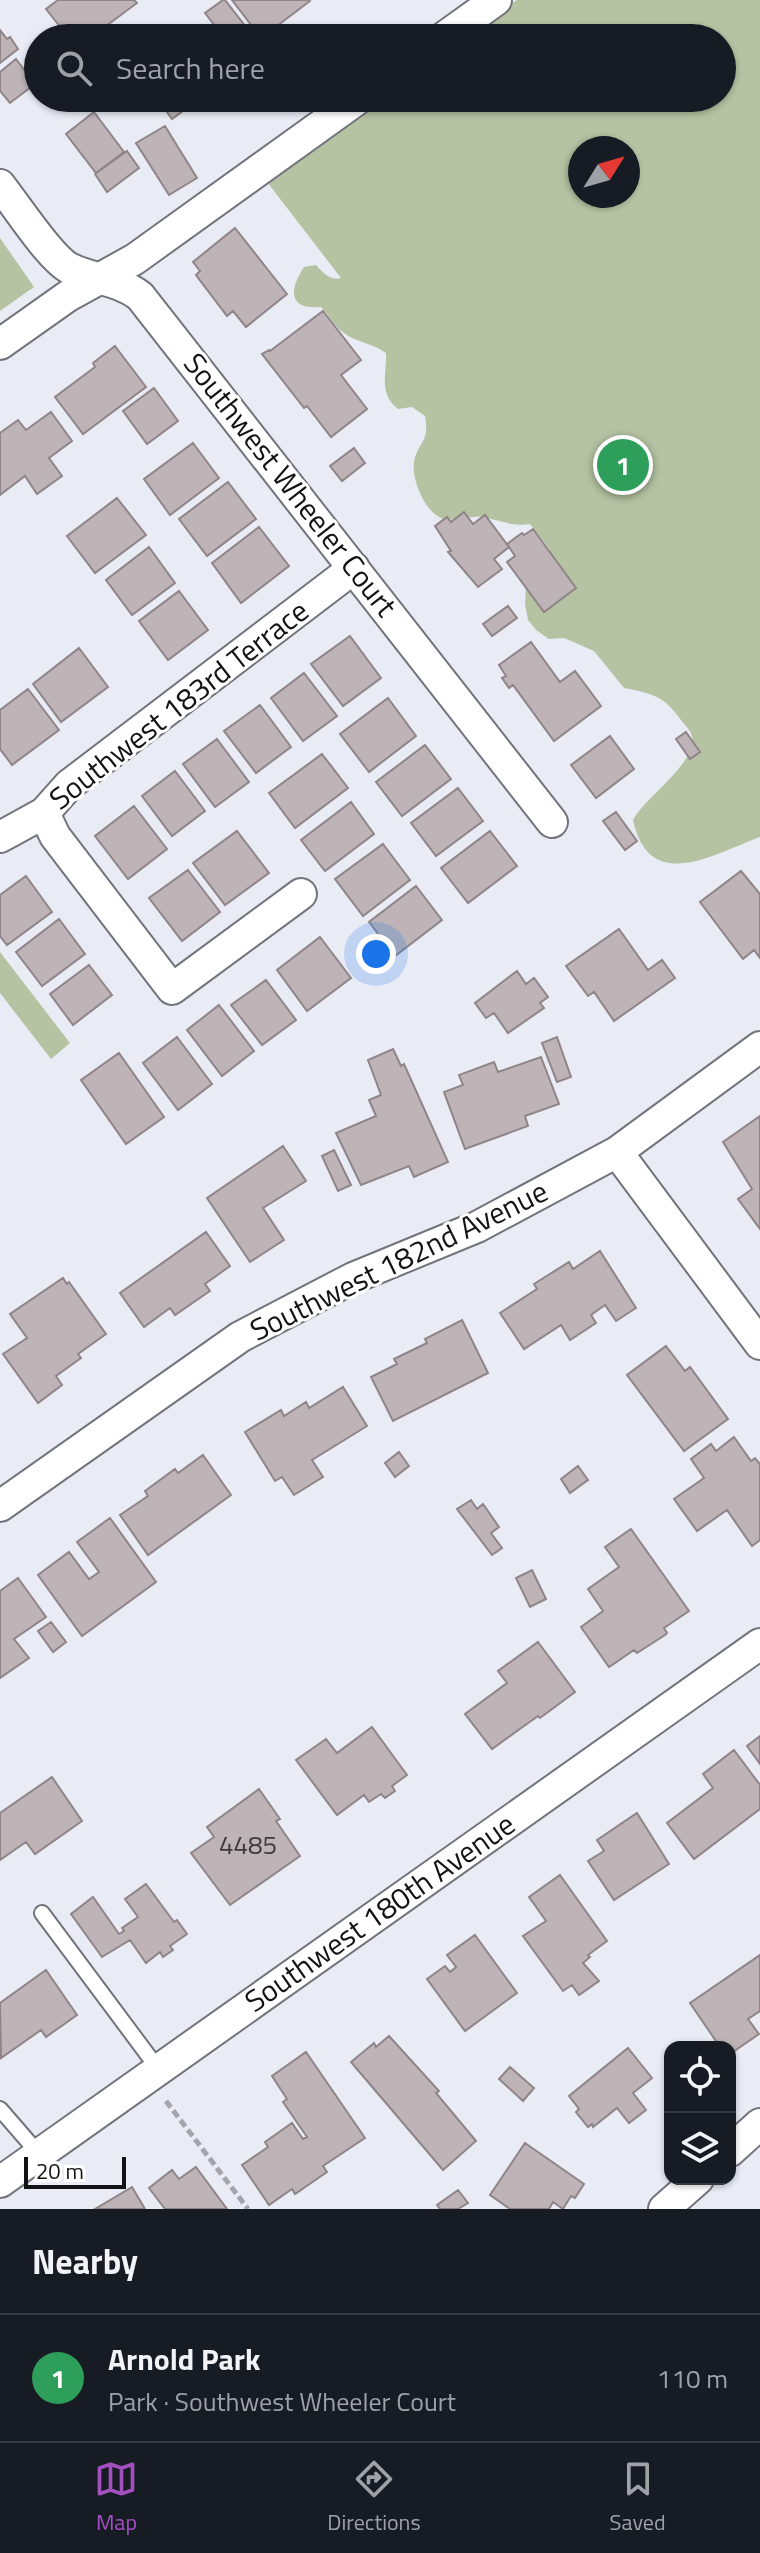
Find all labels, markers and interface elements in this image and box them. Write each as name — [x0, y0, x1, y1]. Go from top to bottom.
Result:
search box — [24, 24, 736, 112]
text: Search here — [116, 45, 265, 91]
icon: search — [52, 46, 96, 90]
north arrow — [568, 136, 640, 208]
street label: Southwest Wheeler Court — [173, 342, 409, 627]
pin: 1 — [597, 435, 649, 495]
street label: Southwest 183rd Terrace — [39, 588, 318, 820]
your location — [356, 934, 396, 974]
street label: Southwest 182nd Avenue — [242, 1168, 555, 1352]
street label: Southwest 180th Avenue — [235, 1801, 524, 2023]
house number: 4485 — [219, 1825, 277, 1864]
map controls — [664, 2041, 736, 2185]
button: locate — [664, 2041, 736, 2113]
button: layers — [664, 2113, 736, 2185]
scale bar — [24, 2153, 126, 2189]
text: 20 m — [36, 2154, 84, 2188]
text: Nearby — [32, 2235, 138, 2287]
text: Arnold Park — [108, 2336, 260, 2382]
text: 1 — [51, 2359, 65, 2398]
text: 110 m — [657, 2359, 728, 2398]
text: Park · Southwest Wheeler Court — [108, 2382, 456, 2421]
tab: Map — [94, 2457, 138, 2539]
tab: Directions — [327, 2457, 421, 2539]
tab: Saved — [610, 2457, 666, 2539]

